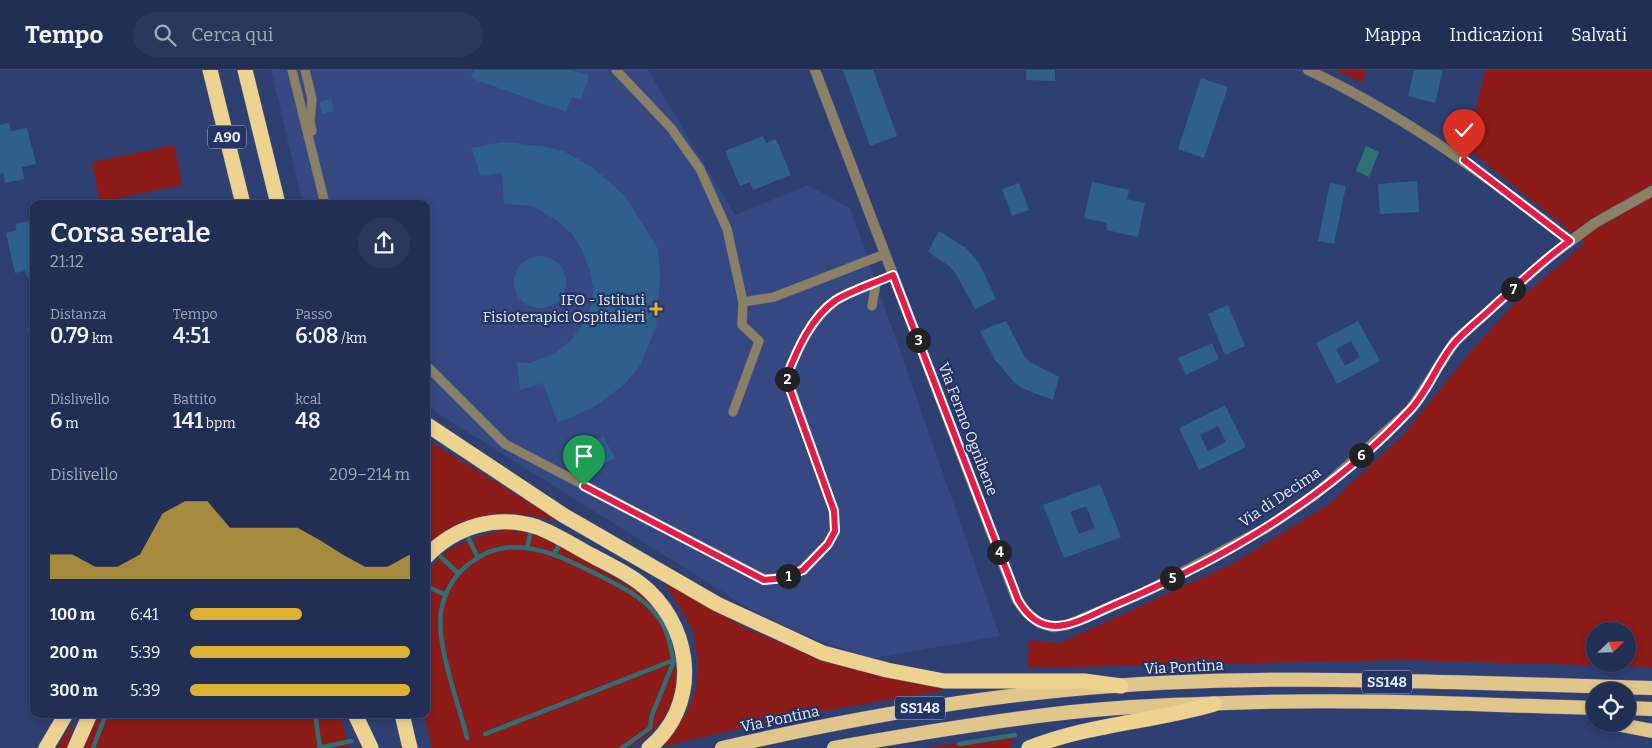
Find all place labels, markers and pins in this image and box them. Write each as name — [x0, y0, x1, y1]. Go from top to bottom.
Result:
pin — [1443, 109, 1485, 160]
pin: 7 — [1500, 276, 1526, 302]
place label: IFO - Istituti Fisioterapici Ospitalieri — [483, 291, 646, 326]
marker: IFO - Istituti Fisioterapici Ospitalieri — [649, 302, 663, 316]
pin: 3 — [906, 328, 930, 352]
pin: 2 — [774, 366, 800, 392]
pin — [563, 435, 605, 486]
pin: 6 — [1348, 442, 1374, 468]
pin: 4 — [986, 540, 1012, 564]
pin: 1 — [776, 564, 800, 588]
pin: 5 — [1160, 566, 1184, 590]

